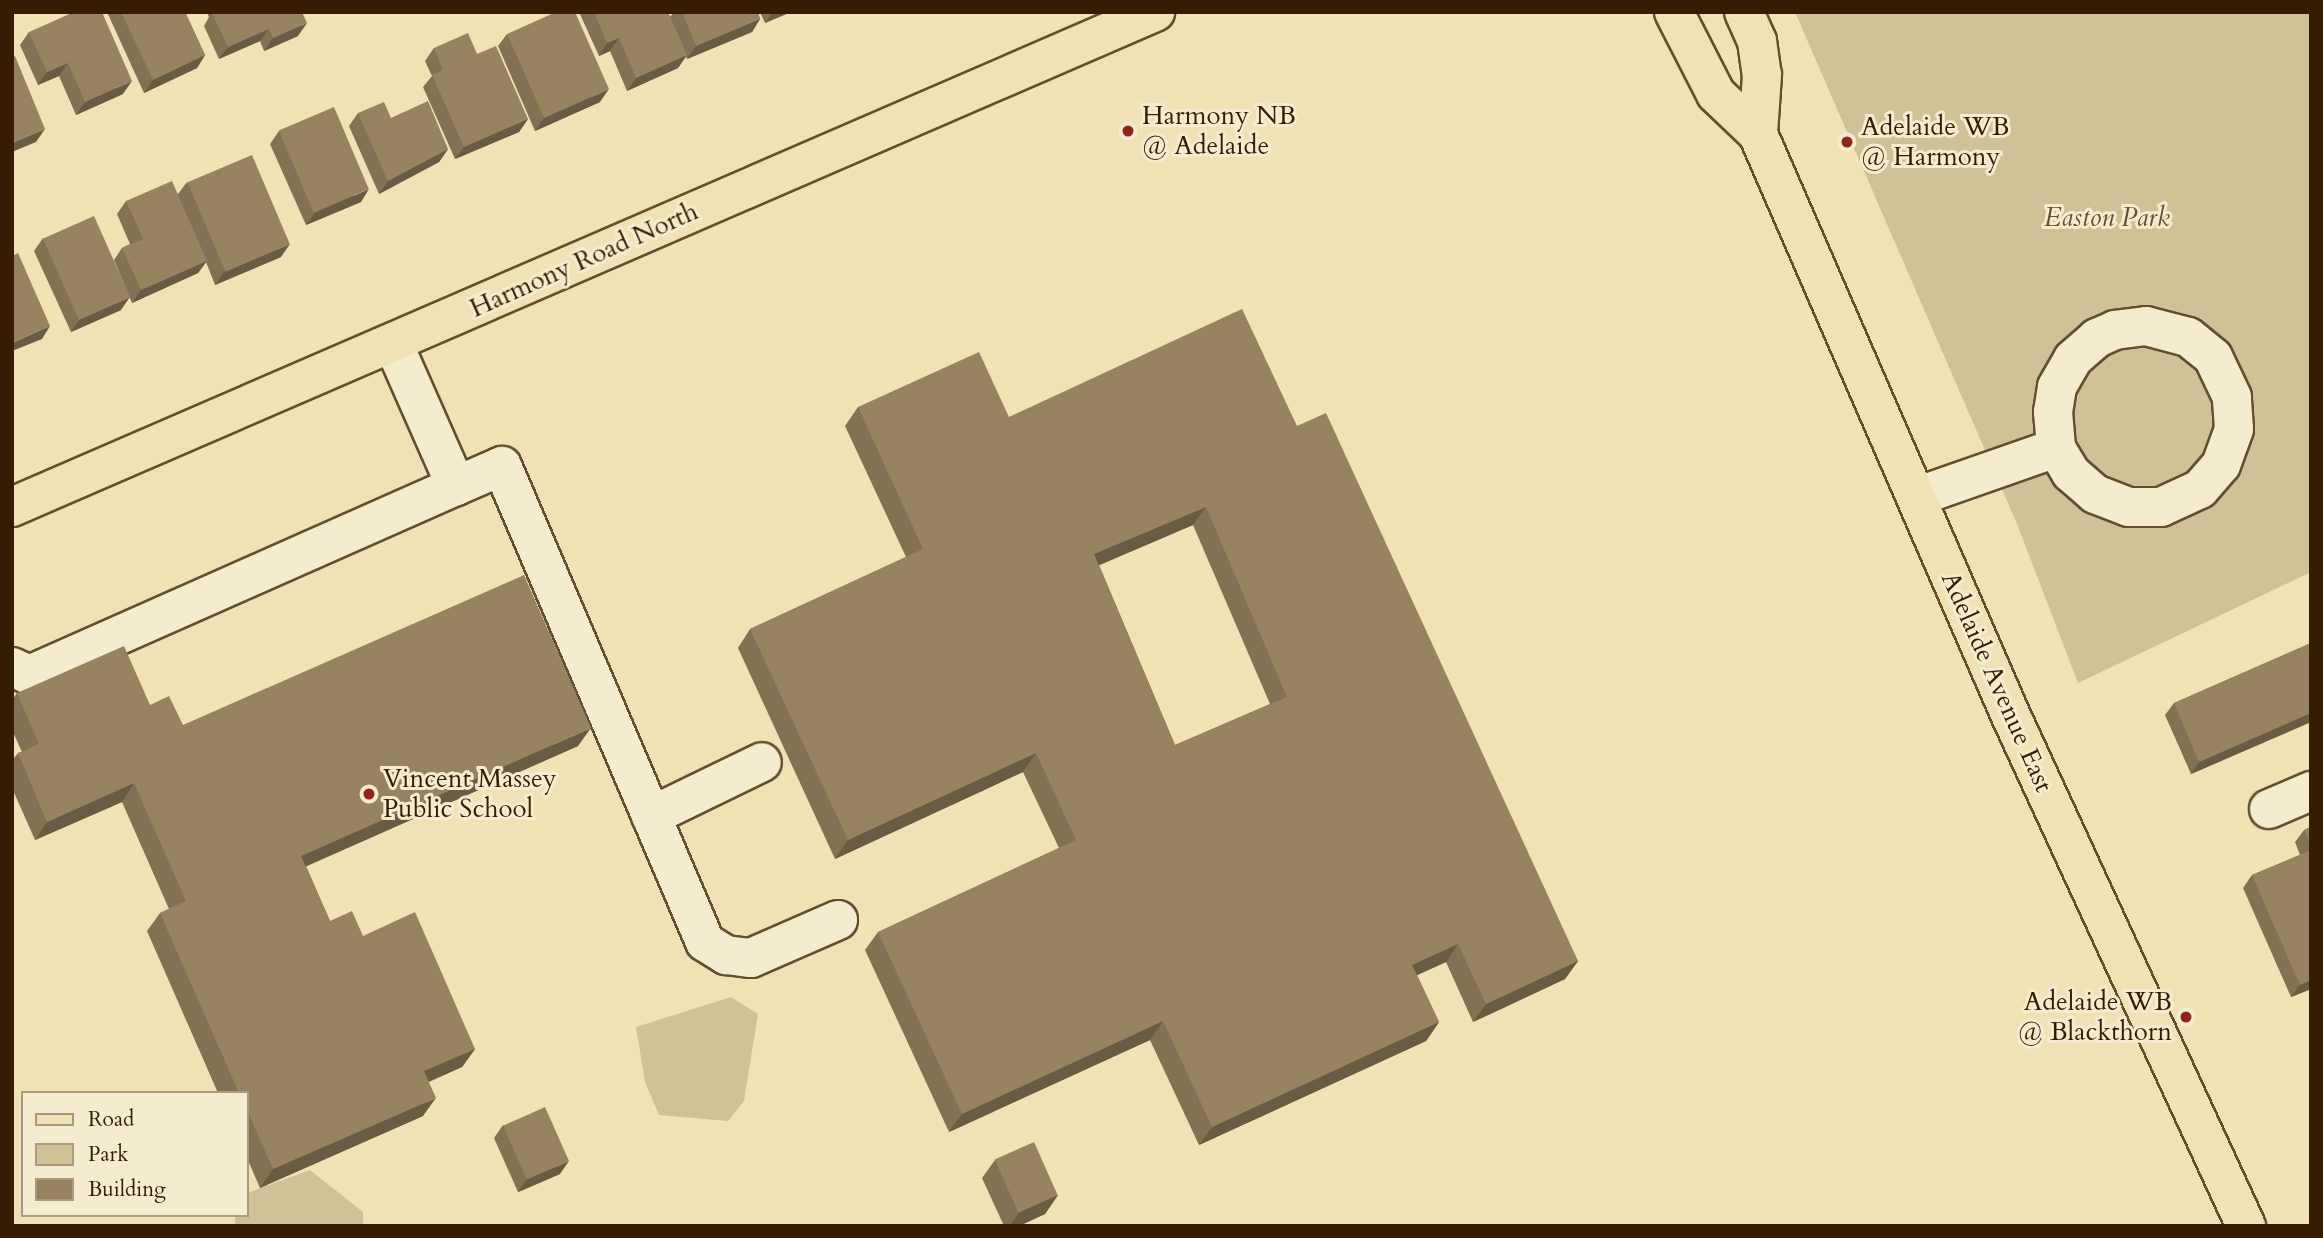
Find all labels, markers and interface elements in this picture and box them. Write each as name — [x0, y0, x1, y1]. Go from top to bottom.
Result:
place label: Harmony NB @ Adelaide — [1142, 100, 1296, 162]
place label: Adelaide WB @ Harmony — [1861, 111, 2009, 172]
marker: Harmony NB @ Adelaide — [1120, 123, 1136, 139]
marker: Adelaide WB @ Harmony — [1839, 134, 1855, 150]
street label: Harmony Road North — [465, 196, 703, 324]
park label: Easton Park — [2044, 202, 2170, 234]
street label: Adelaide Avenue East — [1934, 567, 2060, 797]
place label: Vincent Massey Public School — [383, 763, 556, 824]
marker: Vincent Massey Public School — [361, 786, 377, 802]
place label: Adelaide WB @ Blackthorn — [2018, 986, 2172, 1048]
marker: Adelaide WB @ Blackthorn — [2178, 1009, 2194, 1025]
legend — [21, 1091, 248, 1217]
text: Road — [88, 1105, 134, 1134]
text: Park — [88, 1140, 128, 1169]
text: Building — [88, 1175, 166, 1204]

